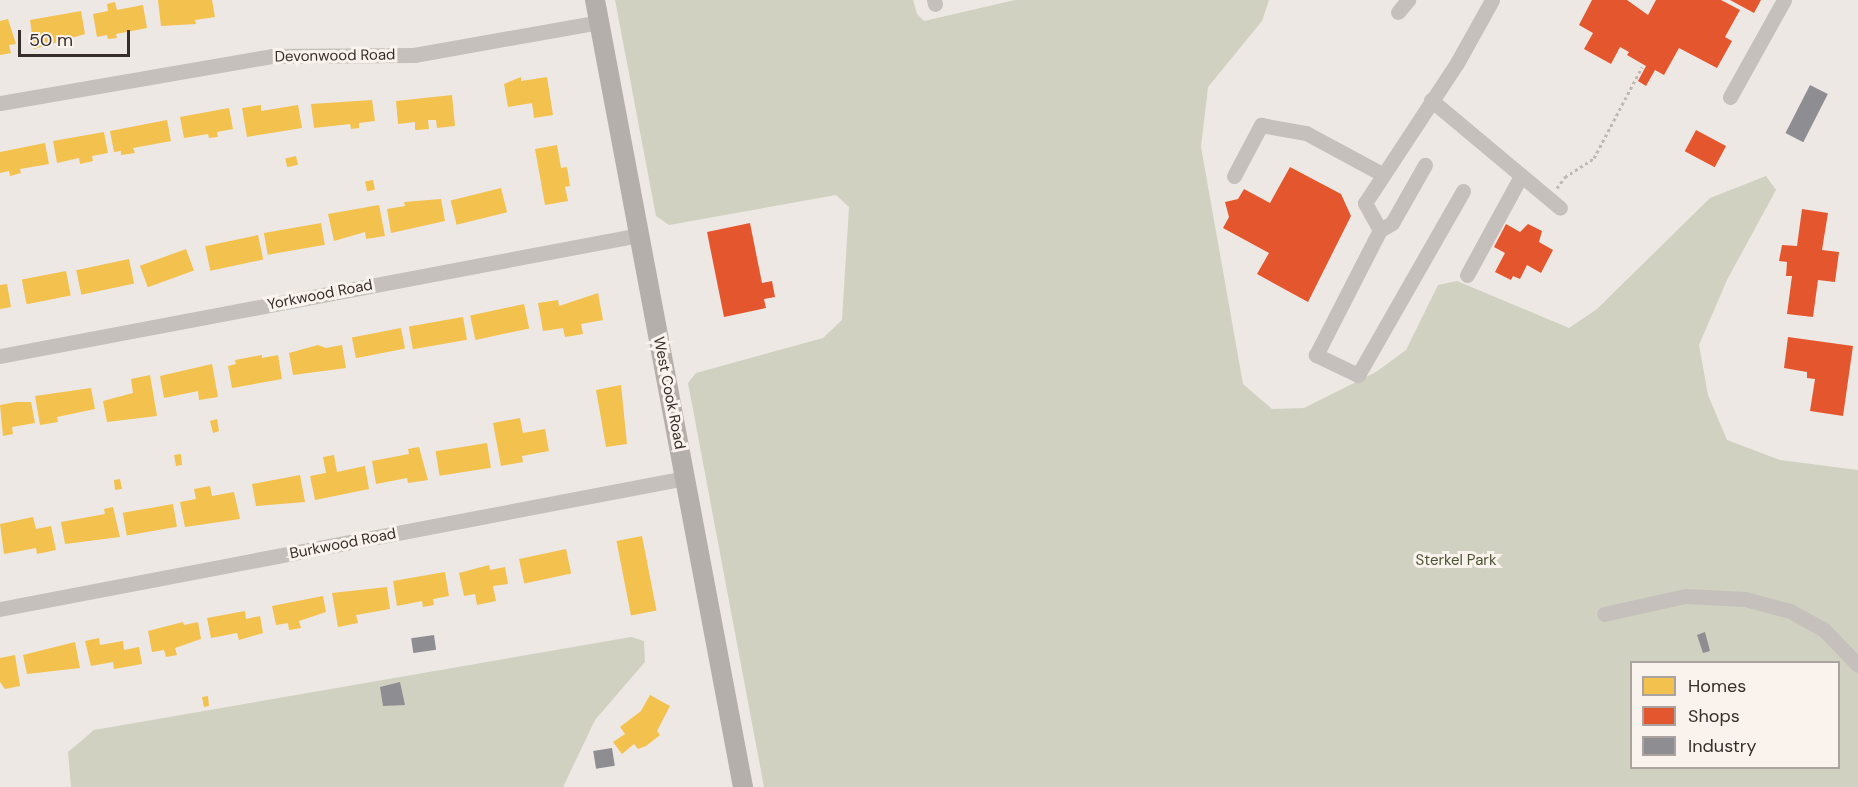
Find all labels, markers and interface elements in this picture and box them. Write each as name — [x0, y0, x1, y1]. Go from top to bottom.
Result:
scale bar — [21, 18, 134, 56]
text: 50 m — [29, 28, 73, 52]
street label: Devonwood Road — [274, 46, 396, 66]
street label: Yorkwood Road — [266, 276, 374, 314]
street label: West Cook Road — [649, 335, 689, 451]
street label: Burkwood Road — [288, 525, 398, 563]
park label: Sterkel Park — [1416, 552, 1496, 570]
legend — [1630, 661, 1840, 769]
text: Homes — [1688, 674, 1746, 698]
text: Shops — [1688, 704, 1740, 728]
text: Industry — [1688, 734, 1757, 758]

